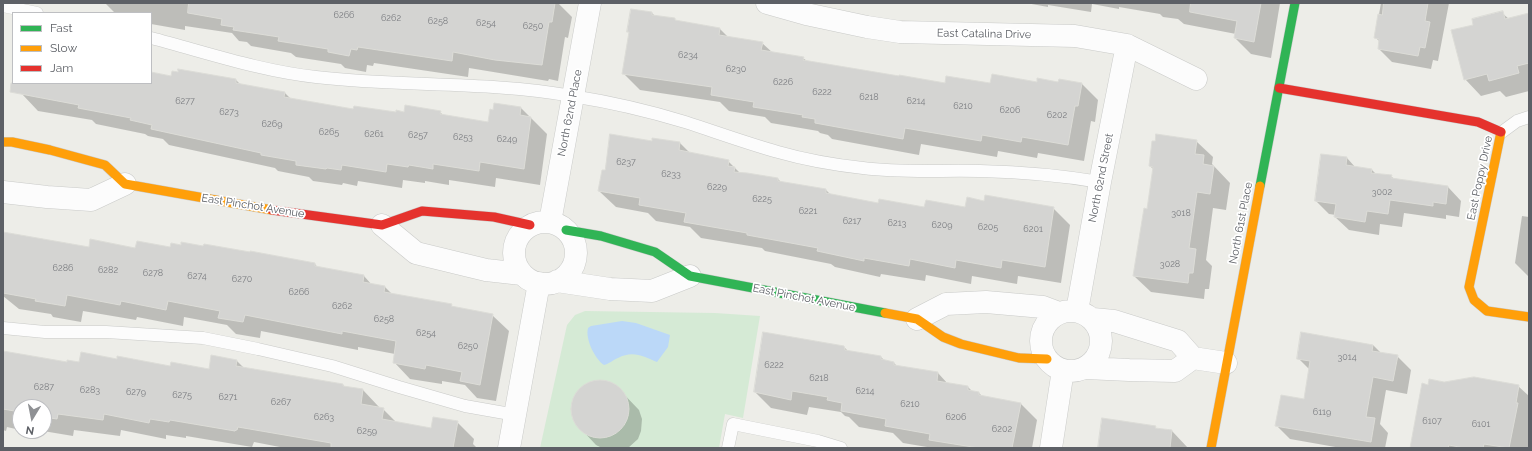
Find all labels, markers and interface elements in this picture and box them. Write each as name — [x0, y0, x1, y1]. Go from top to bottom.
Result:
house number: 6266 — [334, 10, 354, 20]
legend — [12, 12, 152, 84]
house number: 6262 — [381, 13, 401, 23]
house number: 6258 — [428, 16, 448, 26]
house number: 6254 — [476, 18, 496, 28]
text: Fast — [50, 21, 73, 35]
house number: 6250 — [523, 21, 543, 31]
street label: East Catalina Drive — [937, 27, 1031, 41]
text: Slow — [50, 41, 77, 55]
house number: 6234 — [678, 50, 698, 60]
text: Jam — [50, 61, 73, 75]
house number: 6230 — [726, 64, 746, 74]
street label: North 62nd Place — [555, 68, 585, 158]
house number: 6226 — [773, 77, 793, 87]
house number: 6222 — [812, 87, 832, 97]
house number: 6218 — [859, 92, 879, 102]
house number: 6277 — [175, 96, 195, 106]
house number: 6214 — [907, 96, 925, 106]
house number: 6210 — [953, 101, 973, 111]
house number: 6206 — [999, 105, 1021, 115]
house number: 6273 — [219, 107, 239, 117]
house number: 6202 — [1047, 110, 1067, 120]
house number: 6269 — [262, 119, 282, 129]
house number: 6265 — [319, 127, 339, 137]
house number: 6261 — [364, 129, 384, 139]
house number: 6257 — [408, 130, 428, 140]
house number: 6253 — [453, 132, 473, 142]
street label: North 62nd Street — [1086, 132, 1116, 224]
house number: 6249 — [497, 134, 517, 144]
street label: East Poppy Drive — [1465, 135, 1495, 221]
house number: 6237 — [616, 157, 636, 167]
house number: 6233 — [661, 169, 681, 179]
street label: North 61st Place — [1227, 181, 1255, 265]
house number: 6229 — [707, 182, 727, 192]
house number: 3002 — [1372, 187, 1392, 197]
street label: East Pinchot Avenue — [201, 191, 305, 221]
house number: 6225 — [752, 194, 772, 204]
house number: 6221 — [799, 206, 817, 216]
house number: 3018 — [1171, 208, 1191, 218]
house number: 6217 — [843, 216, 861, 226]
house number: 6213 — [888, 218, 906, 228]
house number: 6209 — [932, 220, 952, 230]
house number: 6205 — [978, 222, 998, 232]
house number: 6201 — [1023, 224, 1043, 234]
house number: 3028 — [1160, 259, 1180, 269]
house number: 6286 — [53, 263, 73, 273]
house number: 6282 — [98, 265, 118, 275]
house number: 6278 — [143, 268, 163, 278]
house number: 6274 — [187, 271, 207, 281]
house number: 6270 — [232, 274, 252, 284]
street label: East Pinchot Avenue — [752, 282, 856, 314]
house number: 6266 — [289, 287, 309, 297]
house number: 6262 — [332, 301, 352, 311]
house number: 6258 — [374, 314, 394, 324]
house number: 6254 — [416, 328, 436, 338]
house number: 6250 — [458, 341, 478, 351]
house number: 3014 — [1337, 352, 1357, 362]
house number: 6222 — [764, 360, 784, 370]
house number: 6218 — [809, 373, 829, 383]
house number: 6287 — [34, 382, 54, 392]
house number: 6283 — [80, 385, 100, 395]
house number: 6214 — [856, 386, 874, 396]
house number: 6279 — [126, 387, 146, 397]
house number: 6275 — [172, 390, 192, 400]
house number: 6271 — [219, 392, 237, 402]
house number: 6267 — [271, 397, 291, 407]
north arrow — [12, 399, 52, 439]
house number: 6210 — [900, 399, 920, 409]
house number: 6119 — [1313, 407, 1331, 417]
house number: 6263 — [314, 412, 334, 422]
house number: 6206 — [945, 412, 967, 422]
house number: 6107 — [1422, 416, 1442, 426]
house number: 6101 — [1472, 419, 1490, 429]
text: N — [25, 423, 35, 437]
house number: 6202 — [992, 424, 1012, 434]
house number: 6259 — [357, 426, 377, 436]

